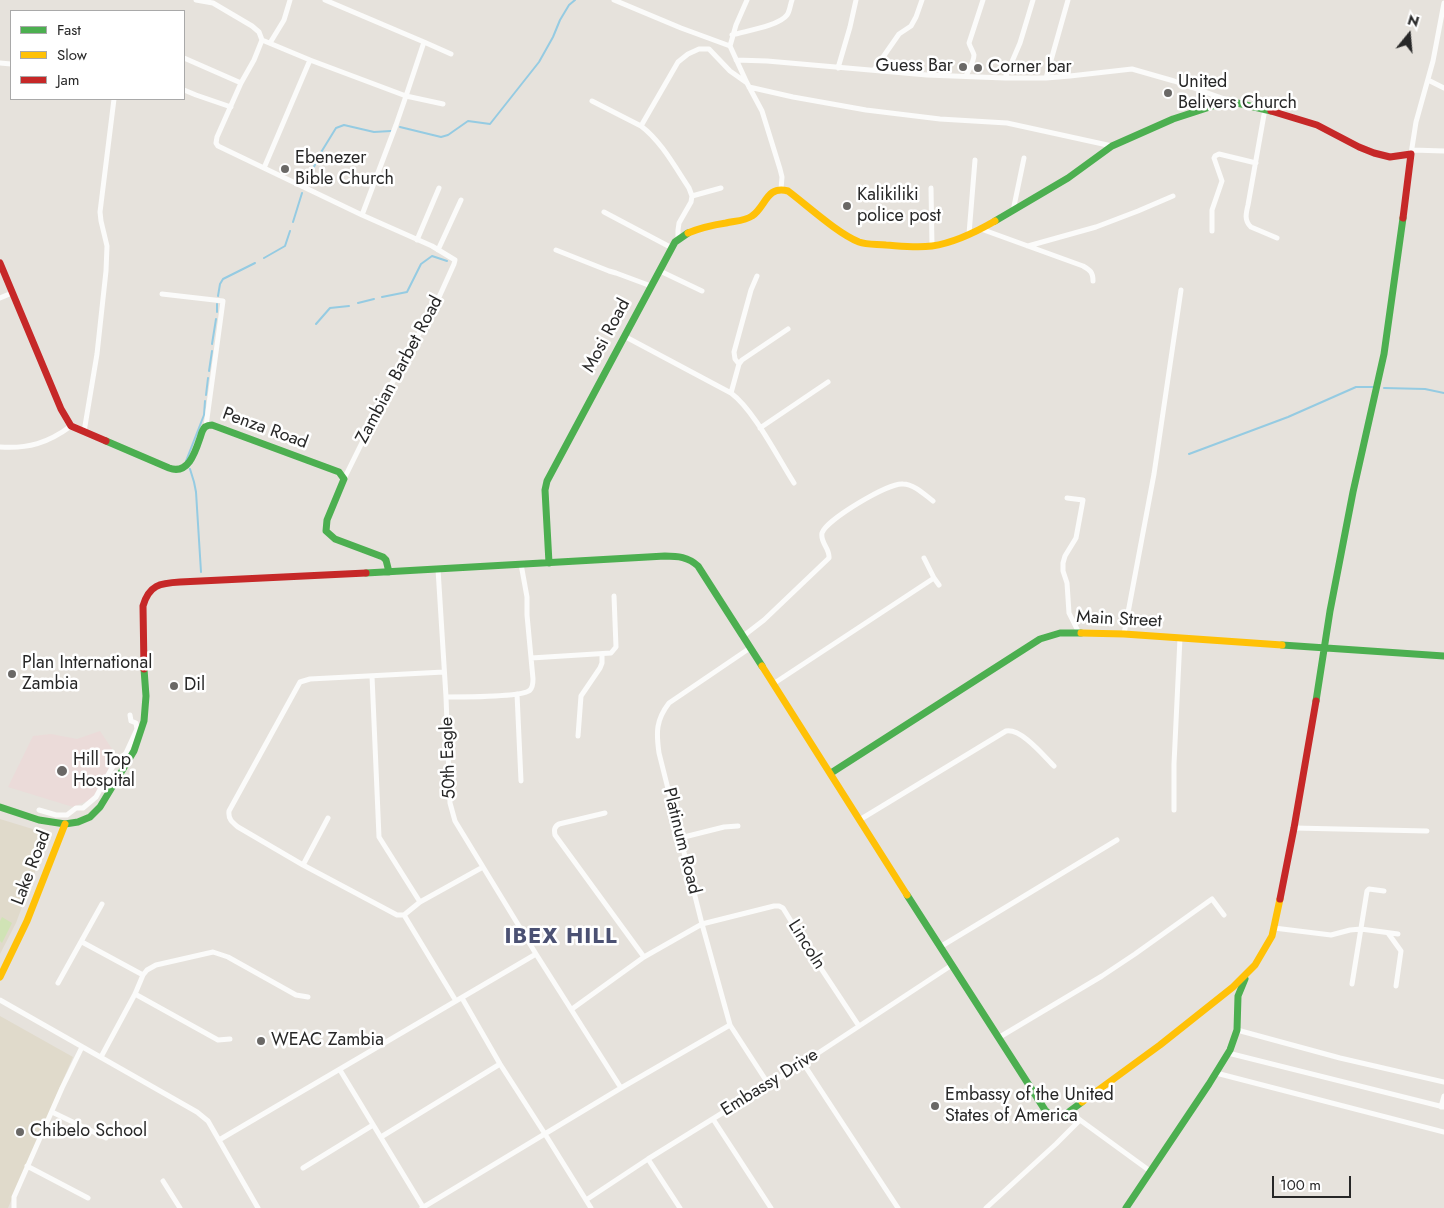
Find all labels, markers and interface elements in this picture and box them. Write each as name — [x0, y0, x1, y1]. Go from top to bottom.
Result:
text: N — [1405, 9, 1422, 32]
legend — [10, 10, 185, 100]
north arrow — [1384, 10, 1434, 60]
text: Fast — [57, 19, 81, 41]
text: Slow — [57, 44, 87, 66]
place label: Guess Bar — [876, 56, 953, 78]
place label: Corner bar — [988, 57, 1072, 79]
marker: Guess Bar — [957, 61, 969, 73]
marker: Corner bar — [972, 62, 984, 74]
text: Jam — [57, 69, 80, 91]
place label: United Belivers Church — [1178, 72, 1297, 115]
marker: United Belivers Church — [1162, 87, 1174, 99]
place label: Ebenezer Bible Church — [295, 148, 394, 190]
marker: Ebenezer Bible Church — [279, 163, 291, 175]
place label: Kalikiliki police post — [857, 185, 941, 228]
marker: Kalikiliki police post — [841, 200, 853, 212]
street label: Zambian Barbet Road — [352, 293, 448, 447]
street label: Mosi Road — [579, 295, 635, 377]
street label: Penza Road — [219, 404, 311, 454]
street label: Main Street — [1076, 607, 1162, 633]
place label: Plan International Zambia — [22, 653, 152, 696]
marker: Plan International Zambia — [6, 668, 18, 680]
place label: Dil — [184, 675, 205, 697]
marker: Dil — [168, 680, 180, 692]
street label: 50th Eagle — [437, 716, 461, 800]
place label: Hill Top Hospital — [73, 750, 135, 792]
marker: Hill Top Hospital — [55, 764, 69, 778]
street label: Platinum Road — [657, 786, 705, 896]
street label: Lake Road — [8, 828, 56, 908]
street label: Lincoln — [782, 916, 830, 974]
district label: IBEX HILL — [503, 925, 619, 951]
place label: WEAC Zambia — [271, 1030, 384, 1052]
marker: WEAC Zambia — [255, 1035, 267, 1047]
street label: Embassy Drive — [717, 1045, 823, 1121]
place label: Embassy of the United States of America — [945, 1085, 1114, 1128]
marker: Embassy of the United States of America — [929, 1100, 941, 1112]
place label: Chibelo School — [30, 1121, 147, 1143]
marker: Chibelo School — [14, 1126, 26, 1138]
scale bar — [1274, 1166, 1353, 1198]
text: 100 m — [1280, 1174, 1321, 1196]

